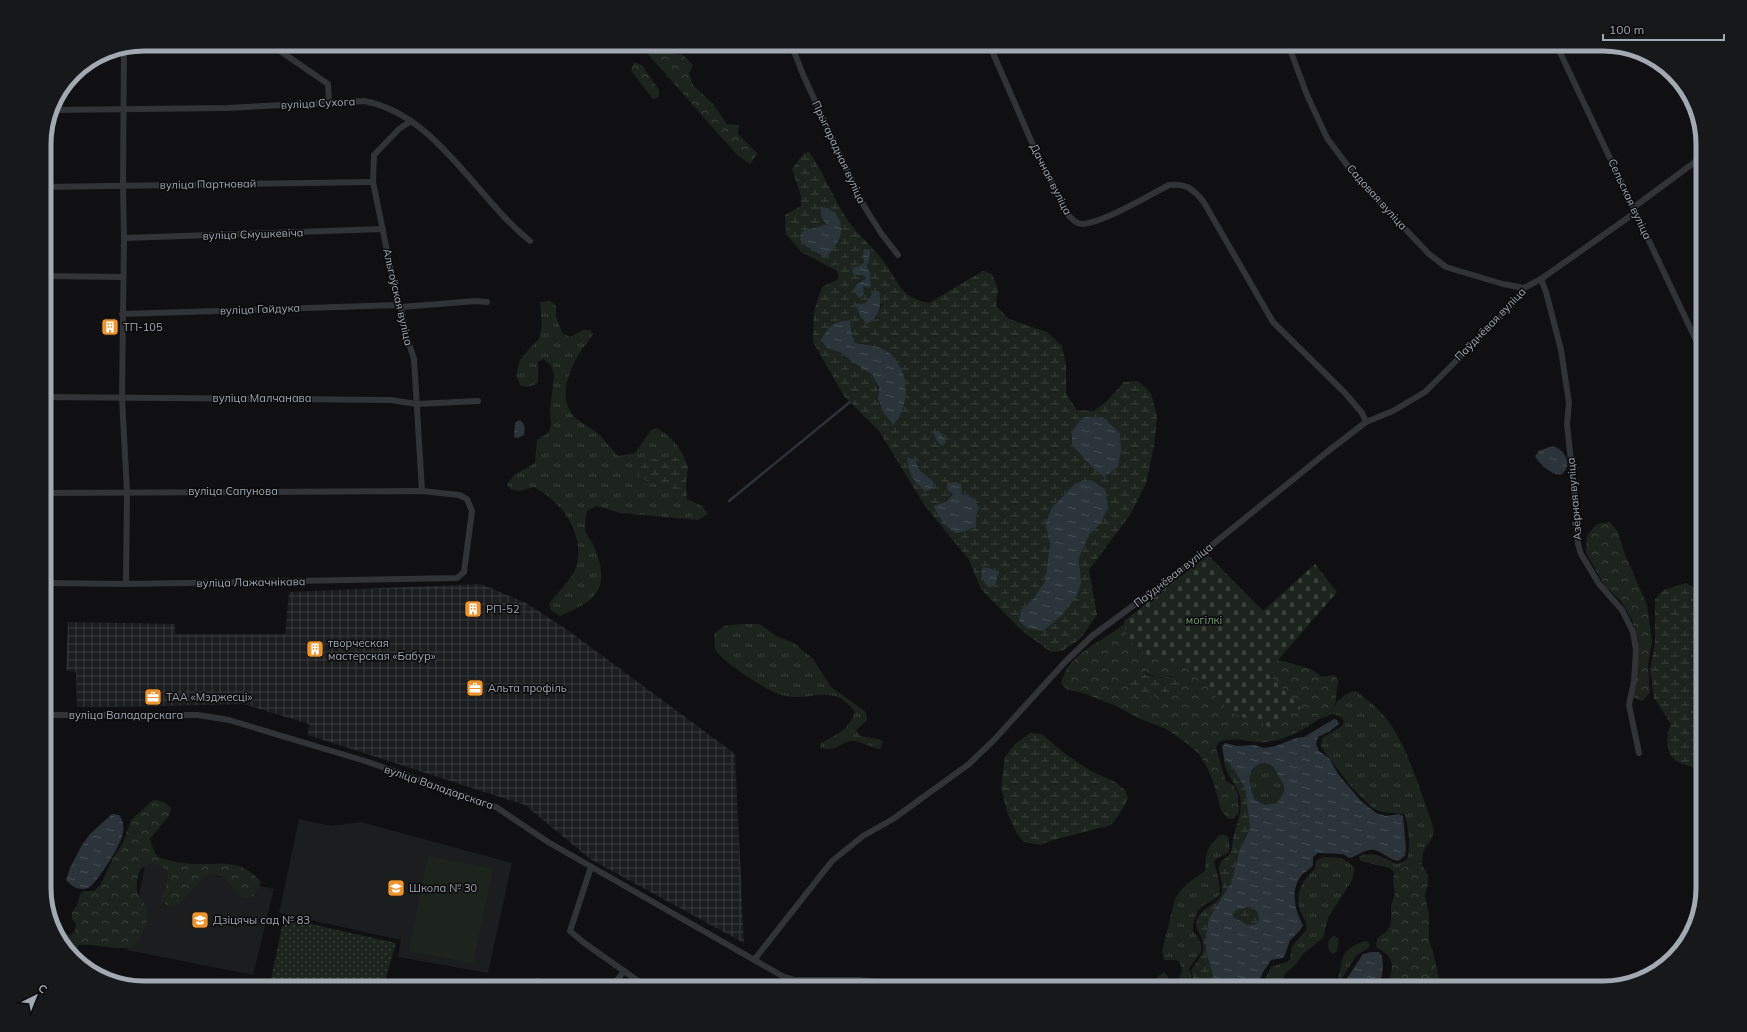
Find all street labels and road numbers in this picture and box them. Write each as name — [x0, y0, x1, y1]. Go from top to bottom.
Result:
street label: вуліца Сухога — [281, 94, 355, 112]
street label: Прыгарадная вуліца — [809, 98, 869, 206]
street label: Дачная вуліца — [1027, 141, 1075, 217]
street label: Сельская вуліца — [1605, 156, 1655, 242]
street label: Садовая вуліца — [1344, 161, 1410, 233]
street label: вуліца Партновай — [160, 176, 256, 192]
street label: вуліца Смушкевіча — [202, 225, 304, 243]
street label: Альгоўская вуліца — [380, 247, 416, 347]
street label: Паўднёвая вуліца — [1451, 284, 1529, 364]
street label: вуліца Гайдука — [220, 301, 300, 317]
street label: вуліца Малчанава — [213, 391, 311, 405]
street label: Азёрная вуліца — [1563, 457, 1585, 541]
street label: вуліца Сапунова — [188, 484, 278, 498]
street label: Паўднёвая вуліца — [1131, 540, 1215, 610]
street label: вуліца Лажачнікава — [196, 574, 306, 590]
street label: вуліца Валадарскага — [69, 708, 183, 722]
street label: вуліца Валадарскага — [383, 762, 495, 812]

